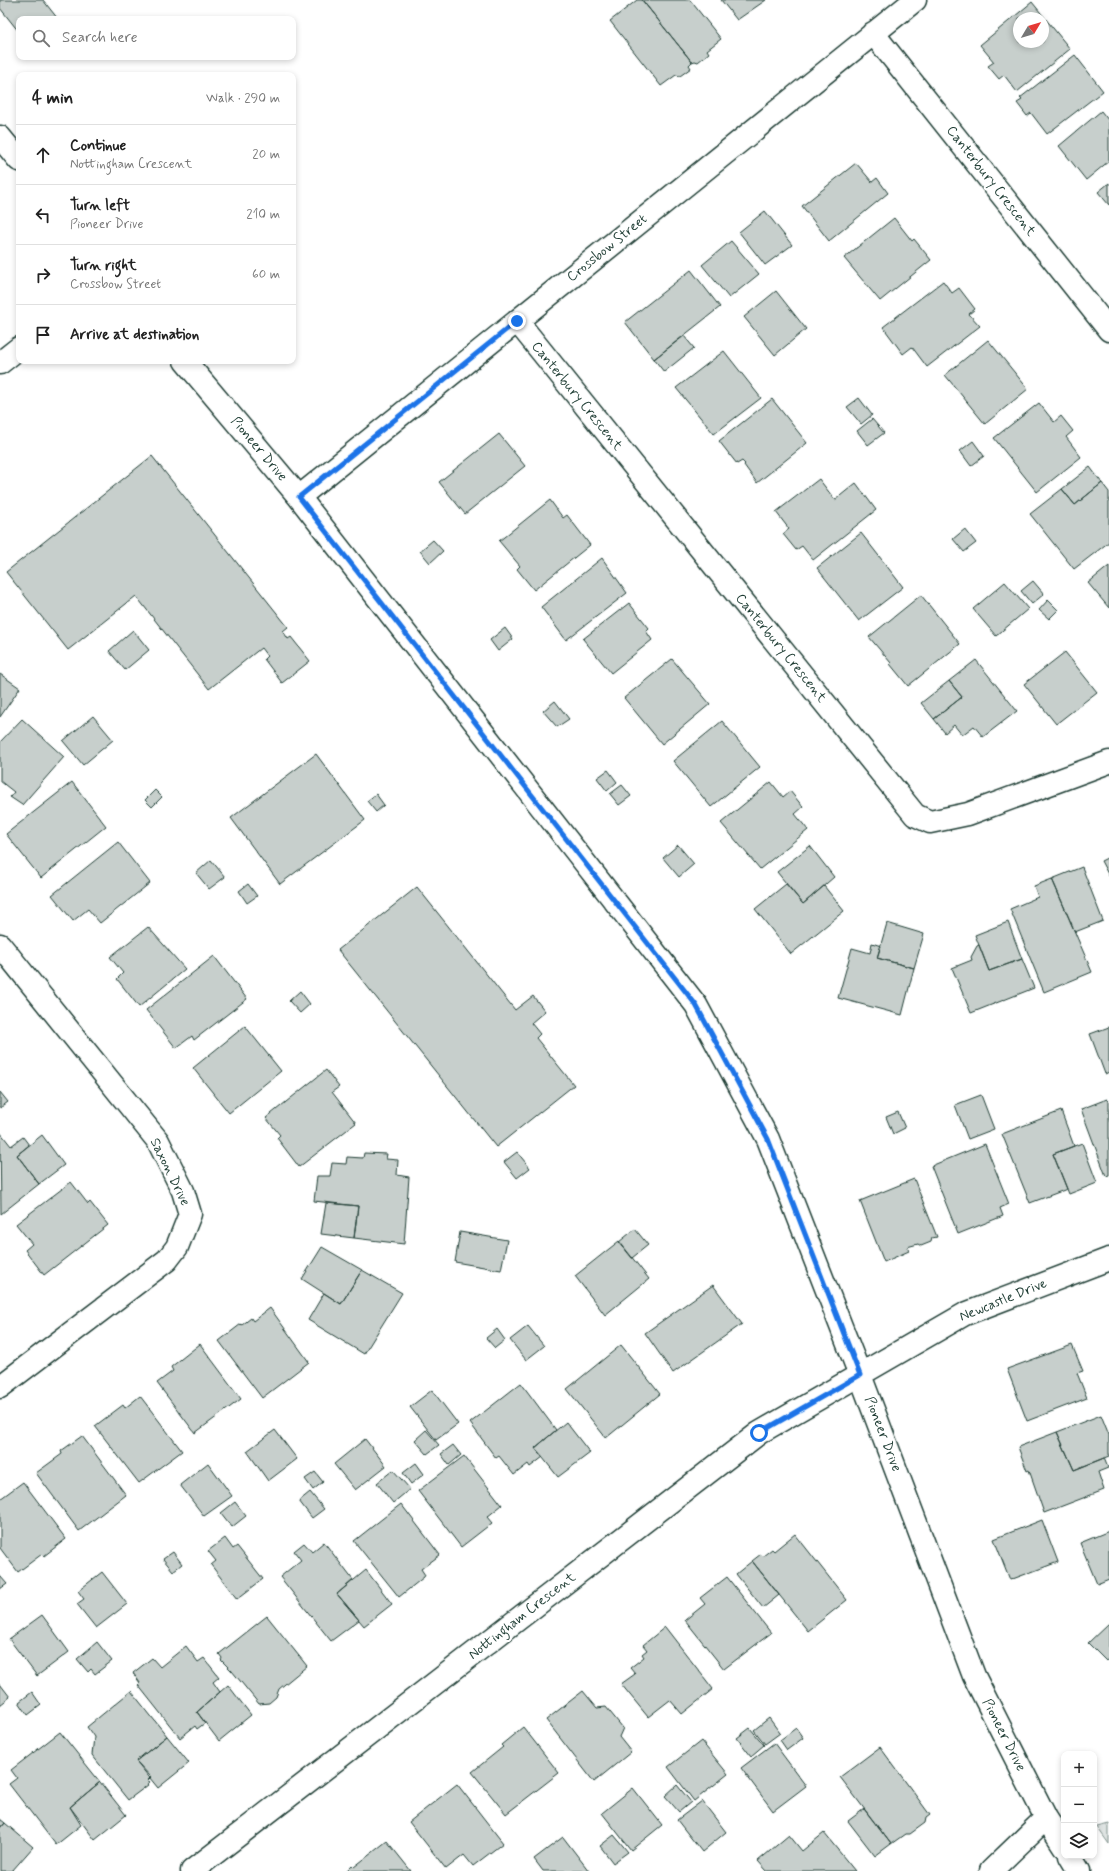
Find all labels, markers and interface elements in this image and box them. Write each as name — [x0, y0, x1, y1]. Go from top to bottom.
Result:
north arrow — [1013, 12, 1049, 48]
search box — [16, 16, 296, 60]
icon: search — [30, 27, 52, 49]
text: Search here — [62, 28, 138, 48]
text: 4 min — [32, 87, 73, 109]
text: Walk · 290 m — [206, 90, 280, 107]
street label: Canterbury Crescent — [942, 122, 1040, 241]
text: Continue — [70, 136, 126, 156]
icon: ahead — [32, 144, 54, 166]
text: 20 m — [252, 146, 280, 163]
text: Nottingham Crescent — [70, 156, 192, 173]
text: Turn left — [70, 196, 130, 216]
icon: left — [32, 204, 54, 226]
text: 210 m — [246, 206, 280, 223]
street label: Crossbow Street — [563, 210, 651, 286]
text: Pioneer Drive — [70, 216, 143, 233]
text: Turn right — [70, 256, 137, 276]
icon: right — [32, 264, 54, 286]
text: 60 m — [252, 266, 280, 283]
text: Crossbow Street — [70, 276, 161, 293]
route end — [508, 312, 526, 330]
icon: arrive — [32, 324, 54, 346]
text: Arrive at destination — [70, 325, 199, 345]
street label: Canterbury Crescent — [527, 338, 627, 455]
street label: Pioneer Drive — [227, 413, 291, 485]
street label: Canterbury Crescent — [731, 590, 831, 707]
street label: Saxon Drive — [146, 1135, 194, 1209]
street label: Newcastle Drive — [957, 1274, 1050, 1326]
street label: Pioneer Drive — [860, 1394, 906, 1474]
route start — [750, 1424, 768, 1442]
street label: Nottingham Crescent — [465, 1568, 581, 1665]
street label: Pioneer Drive — [978, 1696, 1030, 1774]
map controls — [1061, 1751, 1097, 1859]
button: + — [1061, 1751, 1097, 1787]
button: − — [1061, 1787, 1097, 1823]
button: layers — [1061, 1823, 1097, 1859]

